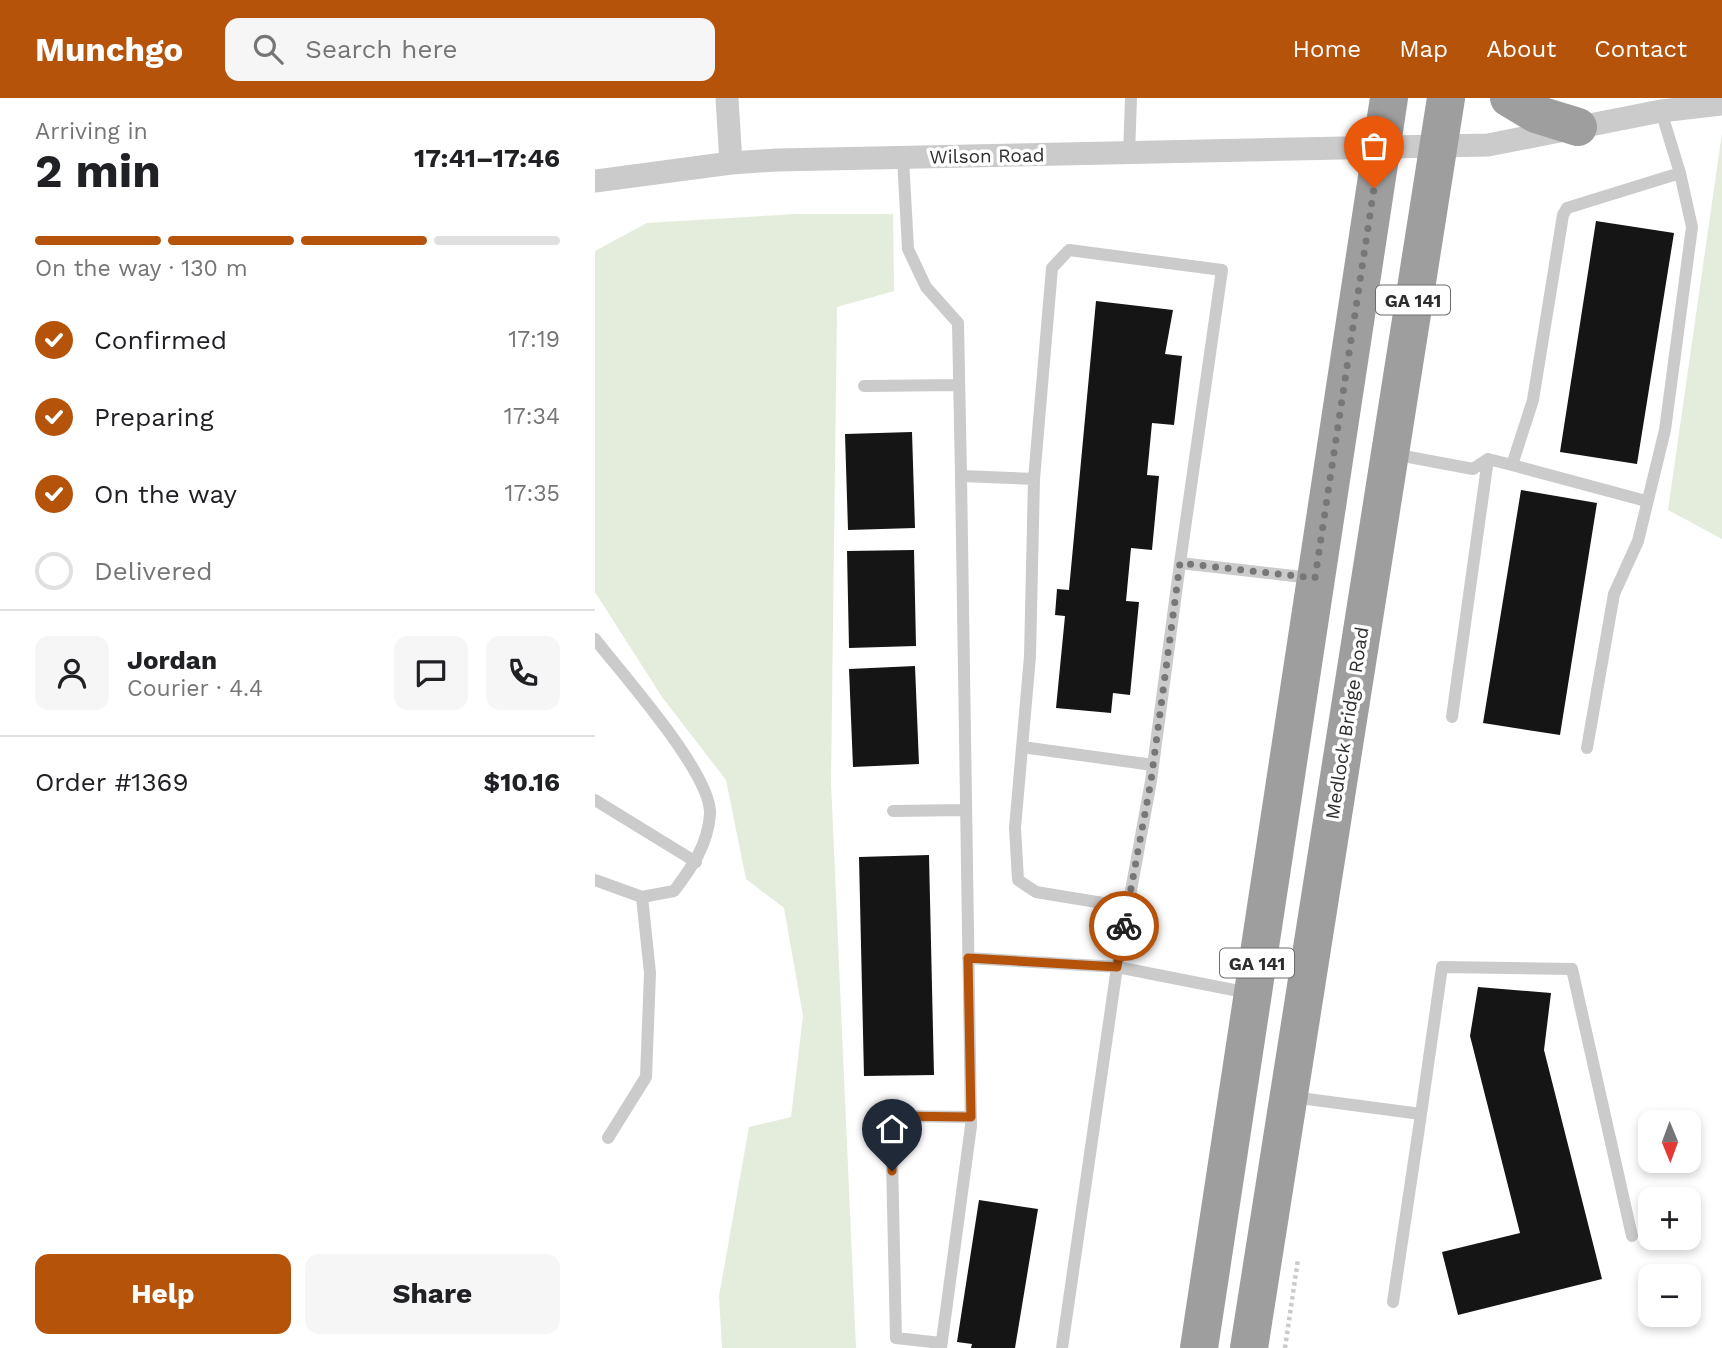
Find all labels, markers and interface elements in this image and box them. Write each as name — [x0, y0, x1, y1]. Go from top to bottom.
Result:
search box — [225, 18, 715, 81]
text: Munchgo — [35, 30, 183, 69]
icon: search — [249, 30, 287, 68]
text: Search here — [305, 34, 458, 64]
text: Home — [1293, 35, 1361, 63]
text: Map — [1399, 35, 1448, 63]
text: About — [1486, 35, 1556, 63]
text: Contact — [1594, 35, 1687, 63]
pin — [1344, 116, 1404, 188]
text: Arriving in — [35, 118, 148, 145]
icon: bag — [1355, 127, 1393, 165]
text: 17:41–17:46 — [414, 143, 560, 173]
street label: Wilson Road — [929, 143, 1045, 169]
text: 2 min — [35, 144, 161, 198]
text: On the way · 130 m — [35, 255, 248, 282]
road number: GA 141 — [1376, 286, 1450, 314]
icon: check — [35, 321, 73, 359]
text: Confirmed — [94, 325, 227, 355]
text: 17:19 — [508, 326, 560, 353]
icon: check — [35, 398, 73, 436]
text: Preparing — [94, 402, 214, 432]
text: 17:34 — [504, 403, 560, 430]
icon: check — [35, 475, 73, 513]
text: On the way — [94, 479, 237, 509]
text: 17:35 — [505, 480, 560, 507]
text: Delivered — [94, 556, 213, 586]
street label: Medlock Bridge Road — [1320, 625, 1374, 821]
button: person — [35, 636, 109, 710]
button: chat — [394, 636, 468, 710]
button: phone — [486, 636, 560, 710]
text: Jordan — [127, 645, 217, 675]
text: Courier · 4.4 — [127, 675, 263, 702]
text: Order #1369 — [35, 767, 188, 797]
text: $10.16 — [484, 767, 560, 797]
courier — [1089, 891, 1159, 961]
icon: bike — [1105, 907, 1143, 945]
road number: GA 141 — [1220, 948, 1294, 978]
pin — [862, 1099, 922, 1171]
icon: home — [873, 1110, 911, 1148]
north arrow — [1638, 1110, 1701, 1172]
map controls — [1638, 1110, 1701, 1327]
button: + — [1638, 1187, 1701, 1250]
button: Help — [35, 1254, 291, 1334]
button: Share — [305, 1254, 560, 1334]
button: − — [1638, 1264, 1701, 1327]

